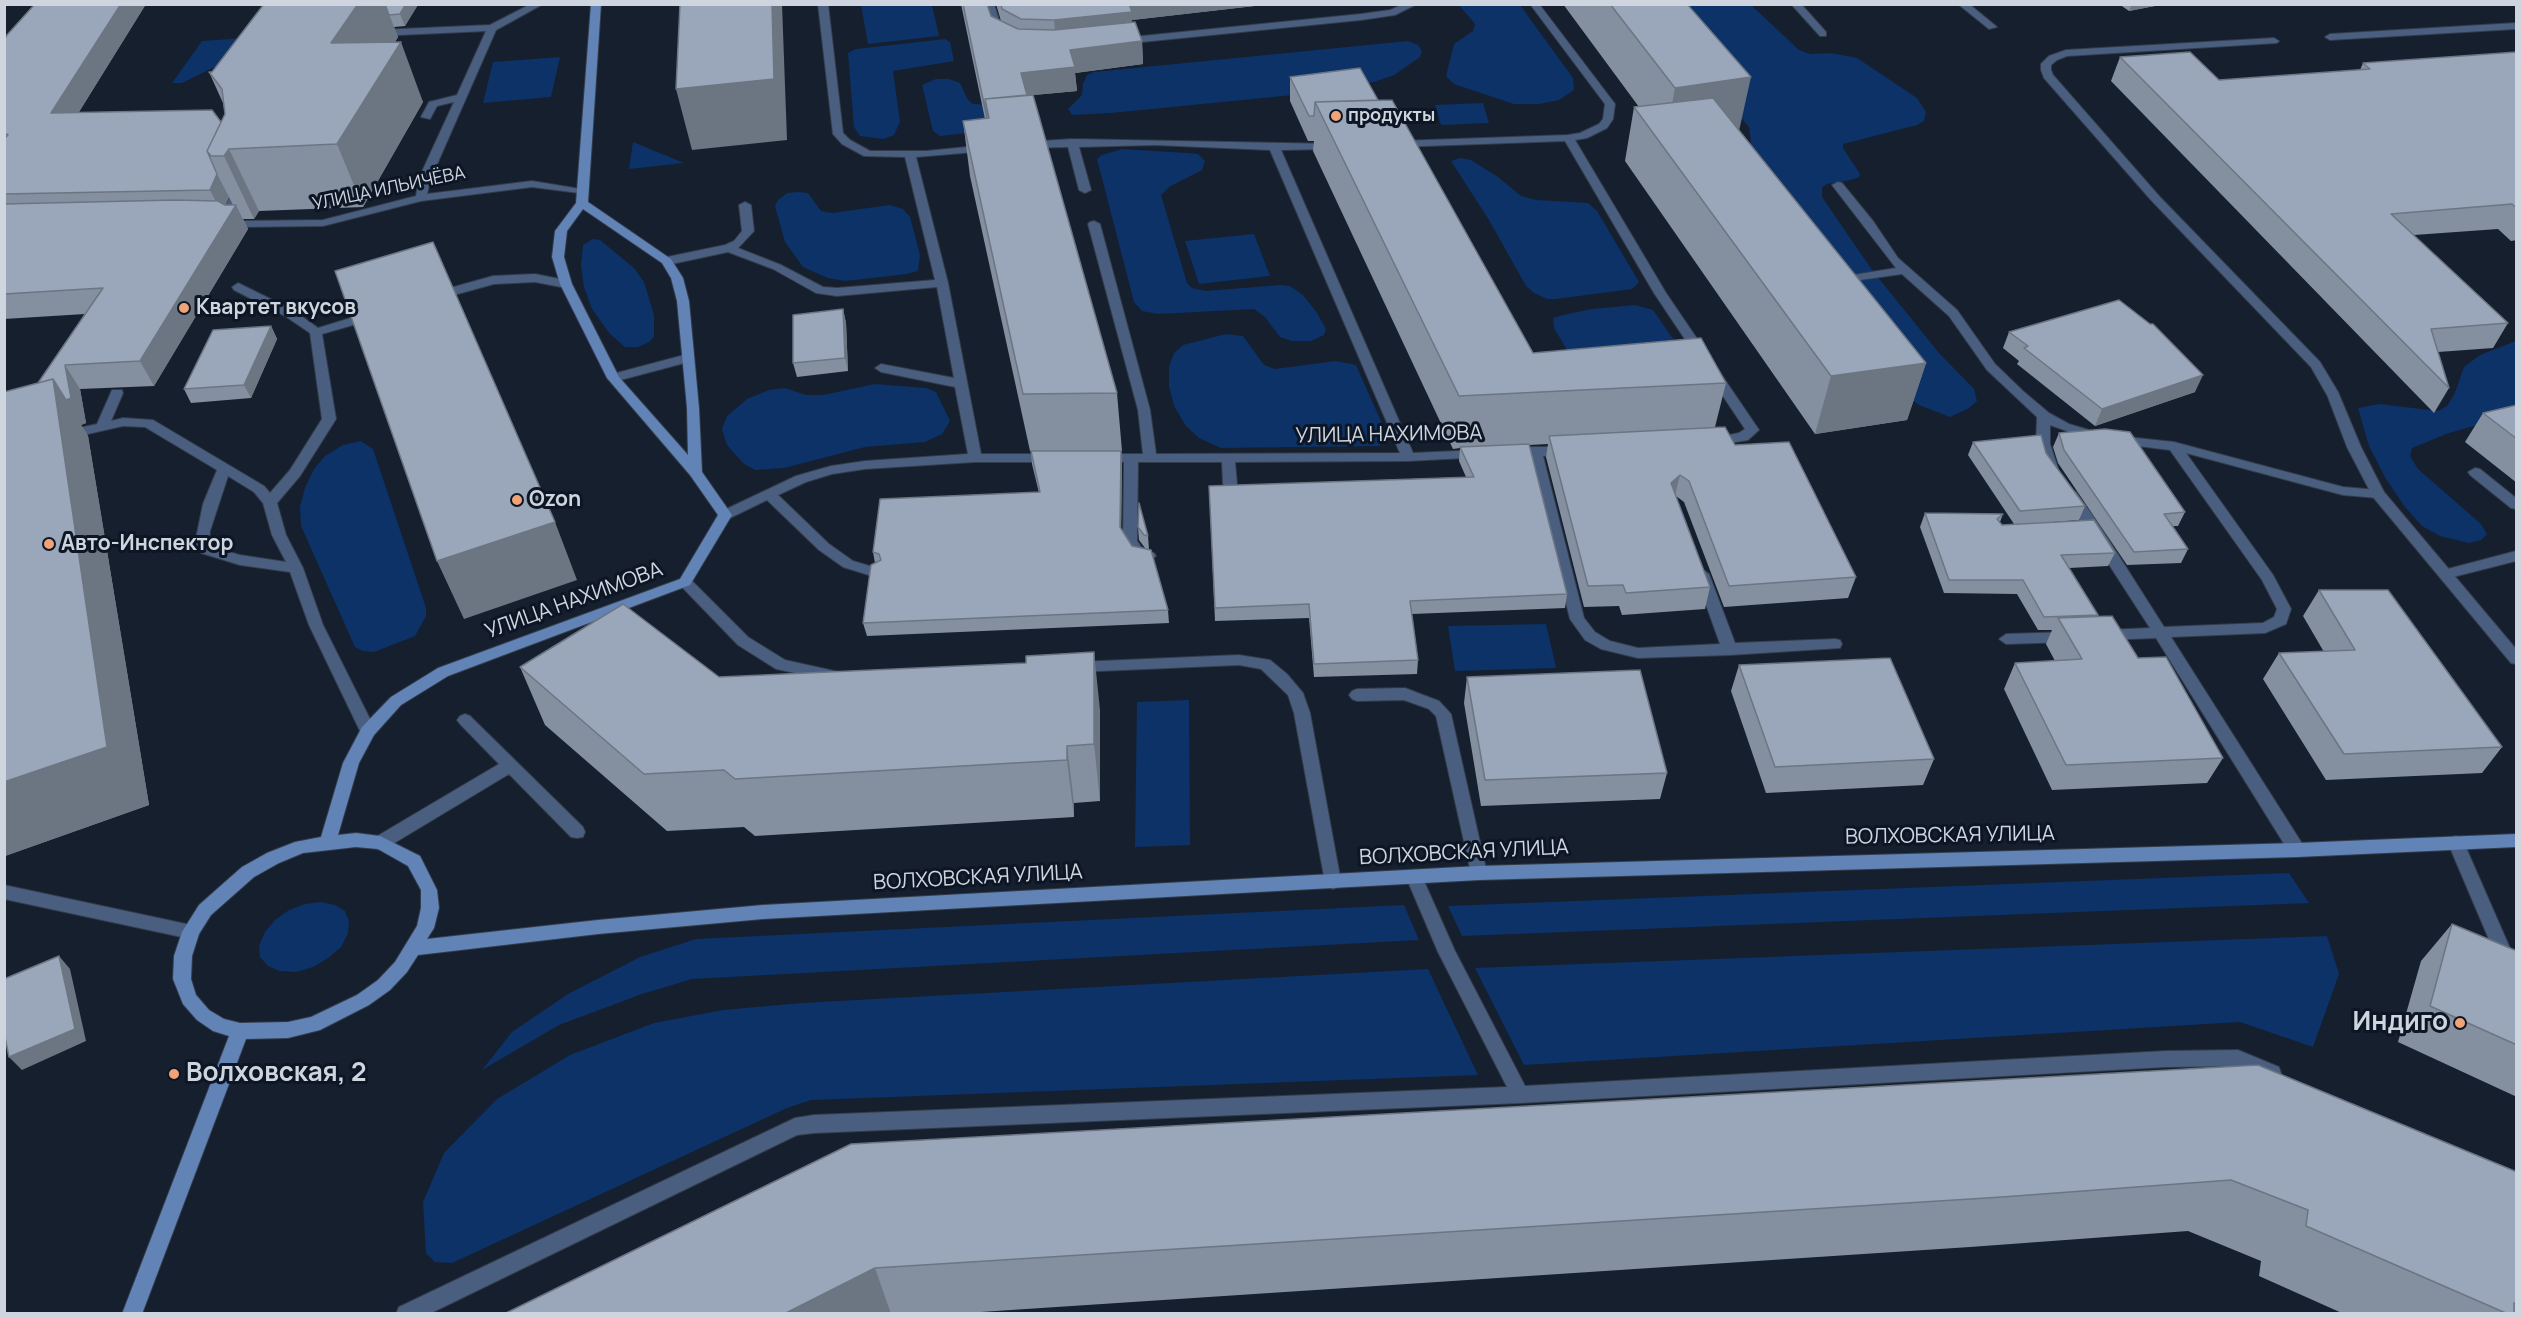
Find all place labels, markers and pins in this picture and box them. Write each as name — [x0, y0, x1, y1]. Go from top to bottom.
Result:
place label: продукты — [1348, 105, 1435, 127]
marker: продукты — [1329, 109, 1343, 123]
place label: Квартет вкусов — [196, 295, 356, 321]
marker: Квартет вкусов — [177, 301, 191, 315]
place label: Ozon — [529, 487, 581, 513]
marker: Ozon — [510, 493, 524, 507]
place label: Авто-Инспектор — [61, 531, 233, 557]
marker: Авто-Инспектор — [42, 537, 56, 551]
place label: Индиго — [2353, 1007, 2448, 1039]
marker: Индиго — [2453, 1016, 2467, 1030]
place label: Волховская, 2 — [186, 1058, 366, 1090]
marker: Волховская, 2 — [167, 1067, 181, 1081]

